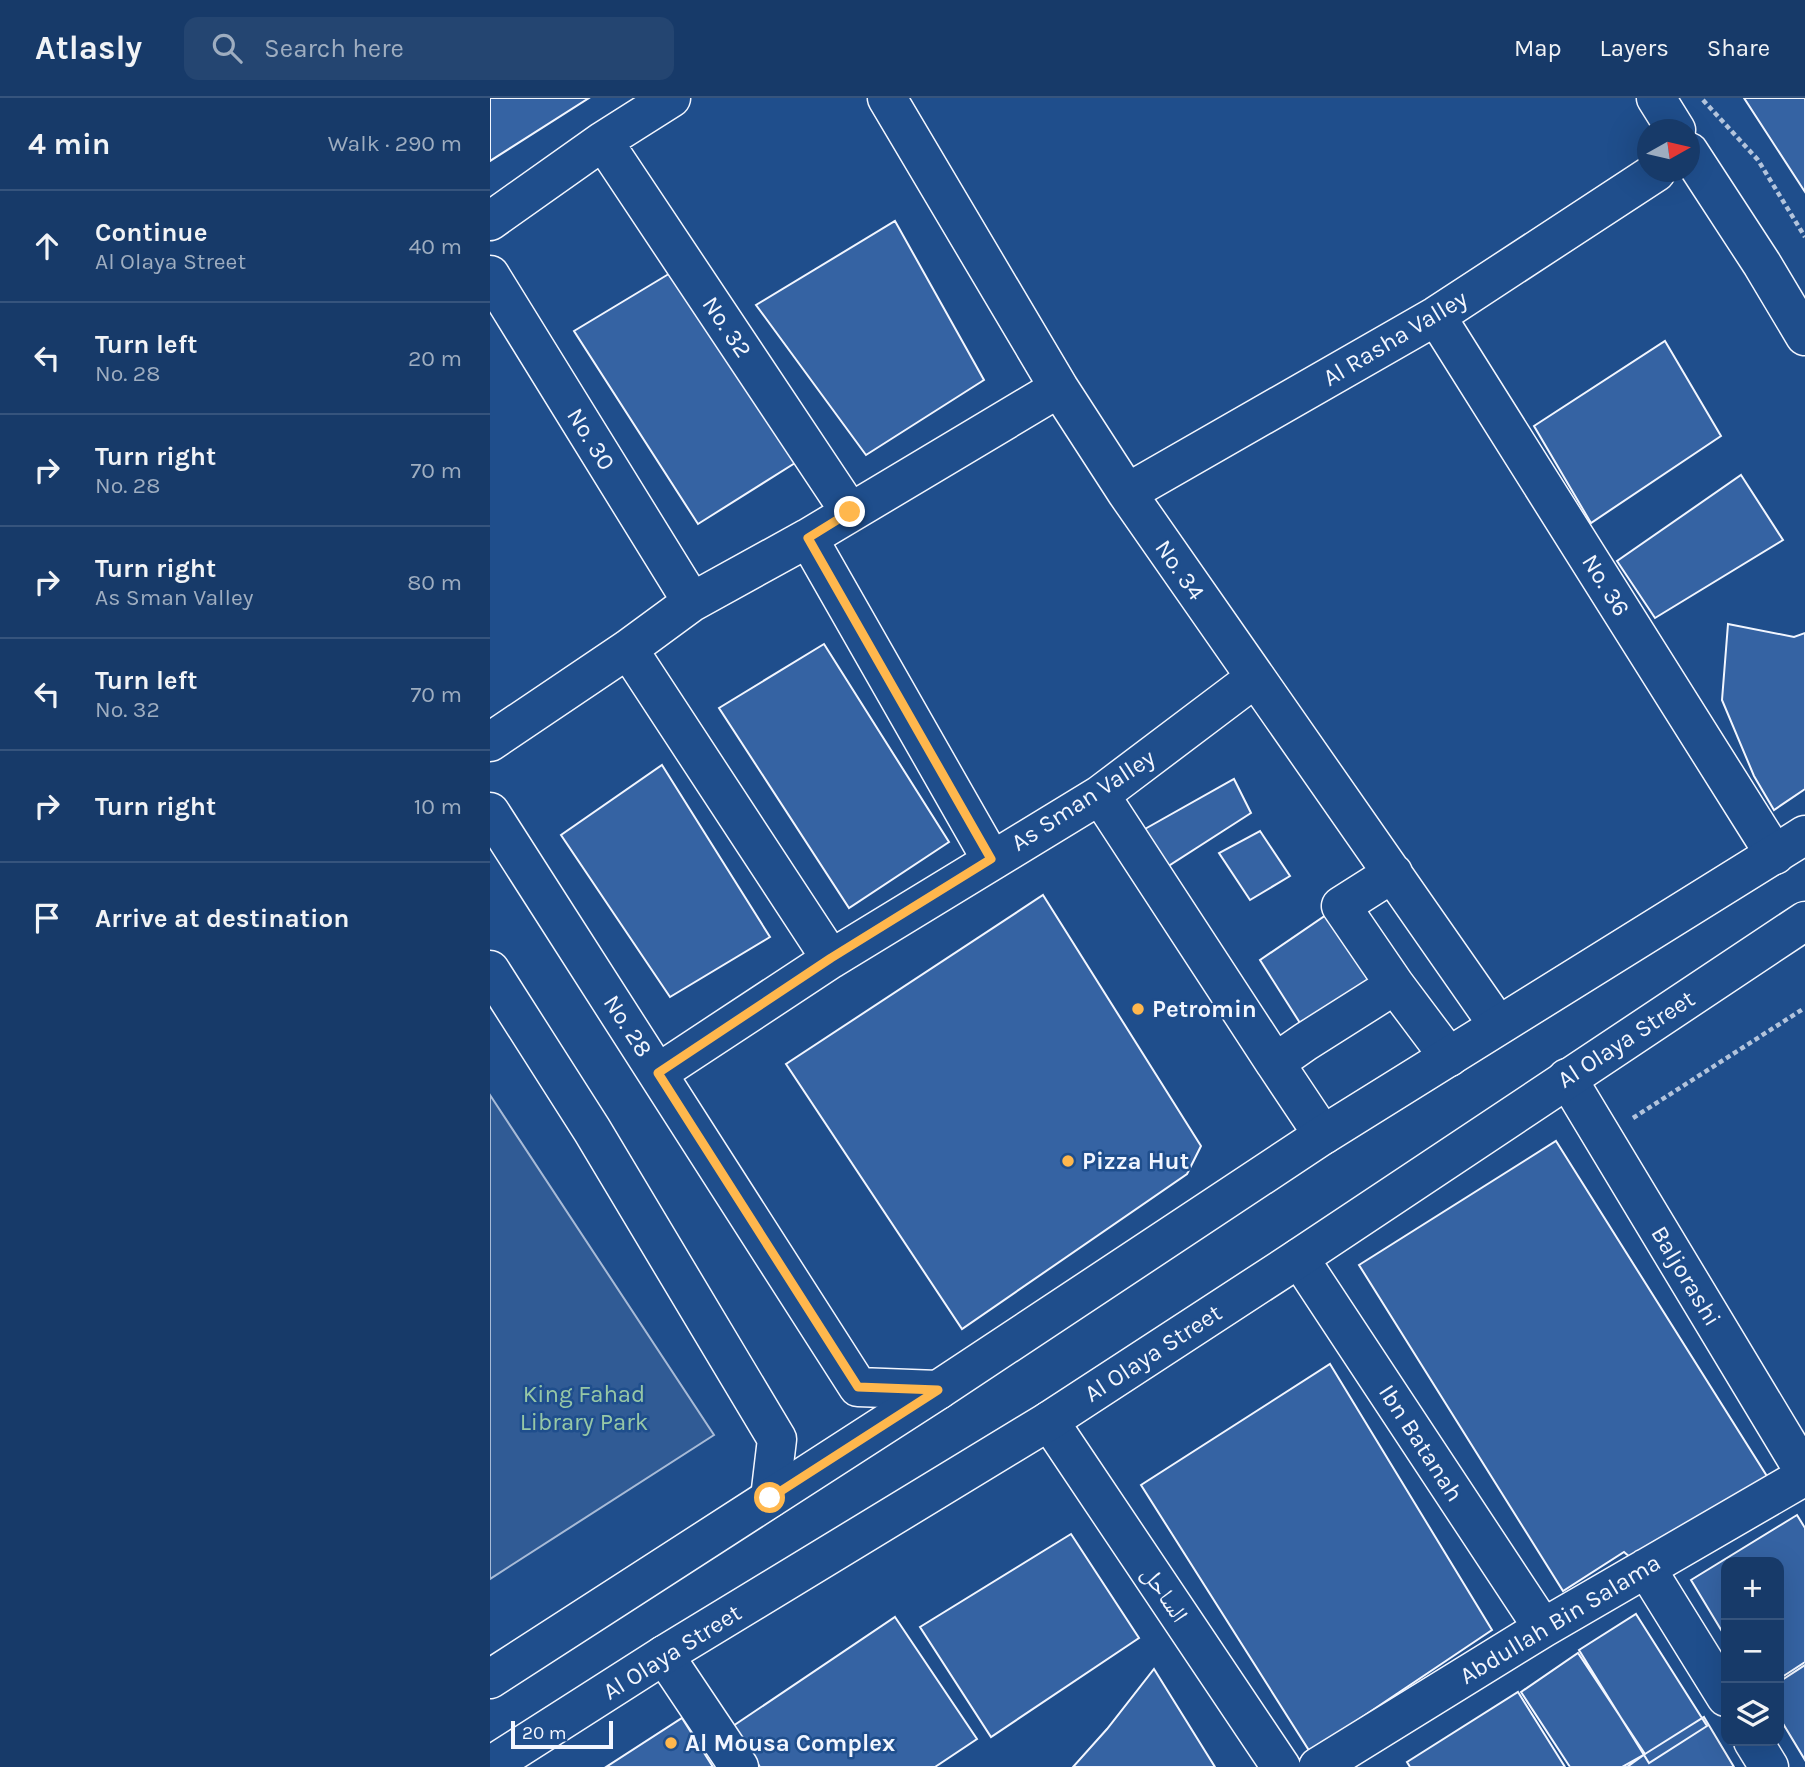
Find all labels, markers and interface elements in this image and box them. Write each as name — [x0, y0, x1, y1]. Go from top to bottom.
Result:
search box — [184, 17, 674, 80]
text: Atlasly — [35, 29, 142, 67]
icon: search — [208, 29, 246, 67]
text: Search here — [264, 33, 404, 64]
text: Map — [1514, 34, 1562, 62]
text: Layers — [1600, 34, 1669, 62]
text: Share — [1707, 34, 1770, 62]
north arrow — [1637, 119, 1700, 182]
text: 4 min — [28, 126, 110, 162]
text: Walk · 290 m — [328, 130, 462, 157]
text: Continue — [95, 217, 207, 248]
icon: ahead — [28, 227, 66, 265]
text: 40 m — [409, 233, 462, 260]
text: Al Olaya Street — [95, 248, 246, 275]
street label: Al Rasha Valley — [1318, 284, 1472, 392]
street label: No. 32 — [696, 291, 758, 363]
text: Turn left — [95, 329, 197, 360]
icon: left — [28, 339, 66, 377]
text: 20 m — [408, 345, 462, 372]
text: No. 28 — [95, 360, 160, 387]
street label: No. 30 — [561, 403, 621, 475]
text: Turn right — [95, 441, 216, 472]
icon: right — [28, 451, 66, 489]
text: 70 m — [411, 457, 462, 484]
text: No. 28 — [95, 472, 160, 499]
route end — [834, 496, 865, 527]
street label: No. 34 — [1149, 534, 1211, 606]
street label: No. 36 — [1576, 549, 1636, 621]
text: Turn right — [95, 553, 216, 584]
icon: right — [28, 563, 66, 601]
text: 80 m — [407, 569, 462, 596]
text: As Sman Valley — [95, 584, 253, 611]
text: Turn left — [95, 665, 197, 696]
icon: left — [28, 675, 66, 713]
text: 70 m — [411, 681, 462, 708]
text: No. 32 — [95, 696, 160, 723]
street label: As Sman Valley — [1006, 743, 1160, 857]
icon: right — [28, 787, 66, 825]
text: Turn right — [95, 791, 216, 822]
text: 10 m — [414, 793, 462, 820]
icon: arrive — [28, 899, 66, 937]
text: Arrive at destination — [95, 903, 349, 934]
street label: Al Olaya Street — [1552, 984, 1700, 1094]
street label: No. 28 — [598, 990, 658, 1062]
place label: Petromin — [1152, 995, 1257, 1023]
marker: Petromin — [1130, 1001, 1146, 1017]
place label: Pizza Hut — [1082, 1147, 1189, 1175]
marker: Pizza Hut — [1060, 1153, 1076, 1169]
street label: Baljorashi — [1645, 1221, 1727, 1331]
street label: Al Olaya Street — [1079, 1298, 1227, 1408]
street label: Ibn Batanah — [1373, 1379, 1469, 1507]
park label: King Fahad Library Park — [520, 1380, 648, 1436]
route start — [754, 1482, 785, 1513]
street label: Abdullah Bin Salama — [1455, 1548, 1665, 1690]
map controls — [1721, 1557, 1784, 1746]
button: + — [1721, 1557, 1784, 1620]
street label: الساحل — [1136, 1560, 1194, 1628]
street label: Al Olaya Street — [598, 1598, 746, 1706]
button: − — [1721, 1620, 1784, 1683]
button: layers — [1721, 1683, 1784, 1746]
scale bar — [511, 1718, 612, 1750]
text: 20 m — [522, 1722, 567, 1744]
place label: Al Mousa Complex — [685, 1729, 895, 1757]
marker: Al Mousa Complex — [663, 1735, 679, 1751]

